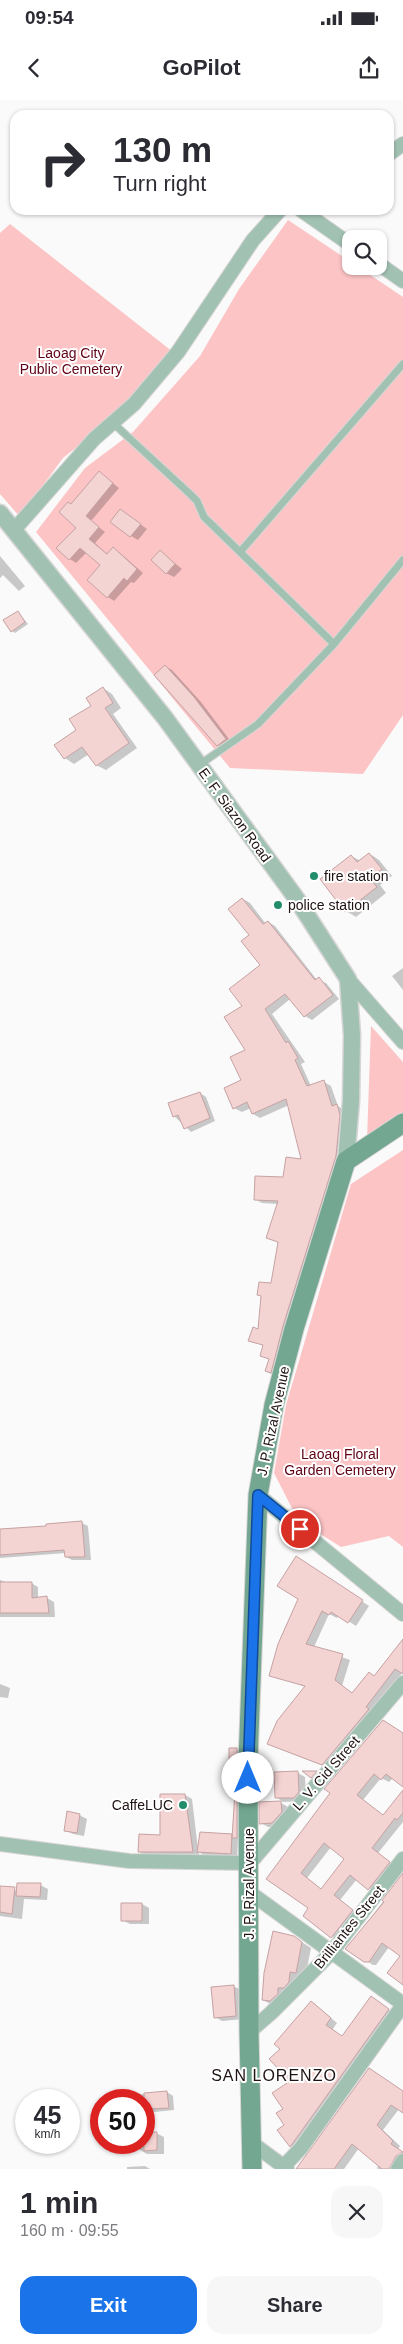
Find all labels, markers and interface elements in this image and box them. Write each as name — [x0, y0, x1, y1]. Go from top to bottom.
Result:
text: 09:54 — [25, 7, 74, 28]
icon: back — [20, 54, 48, 82]
icon: share — [355, 54, 383, 82]
text: GoPilot — [162, 55, 241, 80]
icon: right — [30, 130, 95, 195]
text: 130 m — [113, 130, 212, 169]
text: Turn right — [113, 171, 206, 196]
map controls — [342, 230, 387, 275]
button: search — [342, 230, 387, 275]
park label: Laoag City Public Cemetery — [20, 345, 122, 377]
street label: E. F. Siazon Road — [196, 765, 274, 865]
place label: fire station — [324, 868, 389, 884]
marker: fire station — [308, 870, 320, 882]
place label: police station — [288, 897, 370, 913]
marker: police station — [272, 899, 284, 911]
street label: J. P. Rizal Avenue — [254, 1365, 292, 1477]
park label: Laoag Floral Garden Cemetery — [284, 1446, 396, 1478]
pin — [279, 1508, 321, 1550]
icon: arrive — [286, 1515, 314, 1543]
street label: L. V. Cid Street — [289, 1732, 363, 1814]
position arrow — [221, 1751, 273, 1803]
place label: CaffeLUC — [112, 1797, 173, 1813]
marker: CaffeLUC — [177, 1799, 189, 1811]
street label: J. P. Rizal Avenue — [241, 1828, 257, 1940]
street label: Brilliantes Street — [311, 1882, 387, 1972]
district label: SAN LORENZO — [211, 2067, 337, 2084]
speed limit sign: 50 — [90, 2089, 155, 2154]
text: 45 — [34, 2101, 61, 2129]
text: km/h — [34, 2127, 61, 2141]
text: 1 min — [20, 2186, 98, 2219]
button: close — [331, 2186, 383, 2238]
text: 160 m · 09:55 — [20, 2222, 119, 2239]
button: Exit — [20, 2276, 197, 2334]
button: Share — [207, 2276, 383, 2334]

